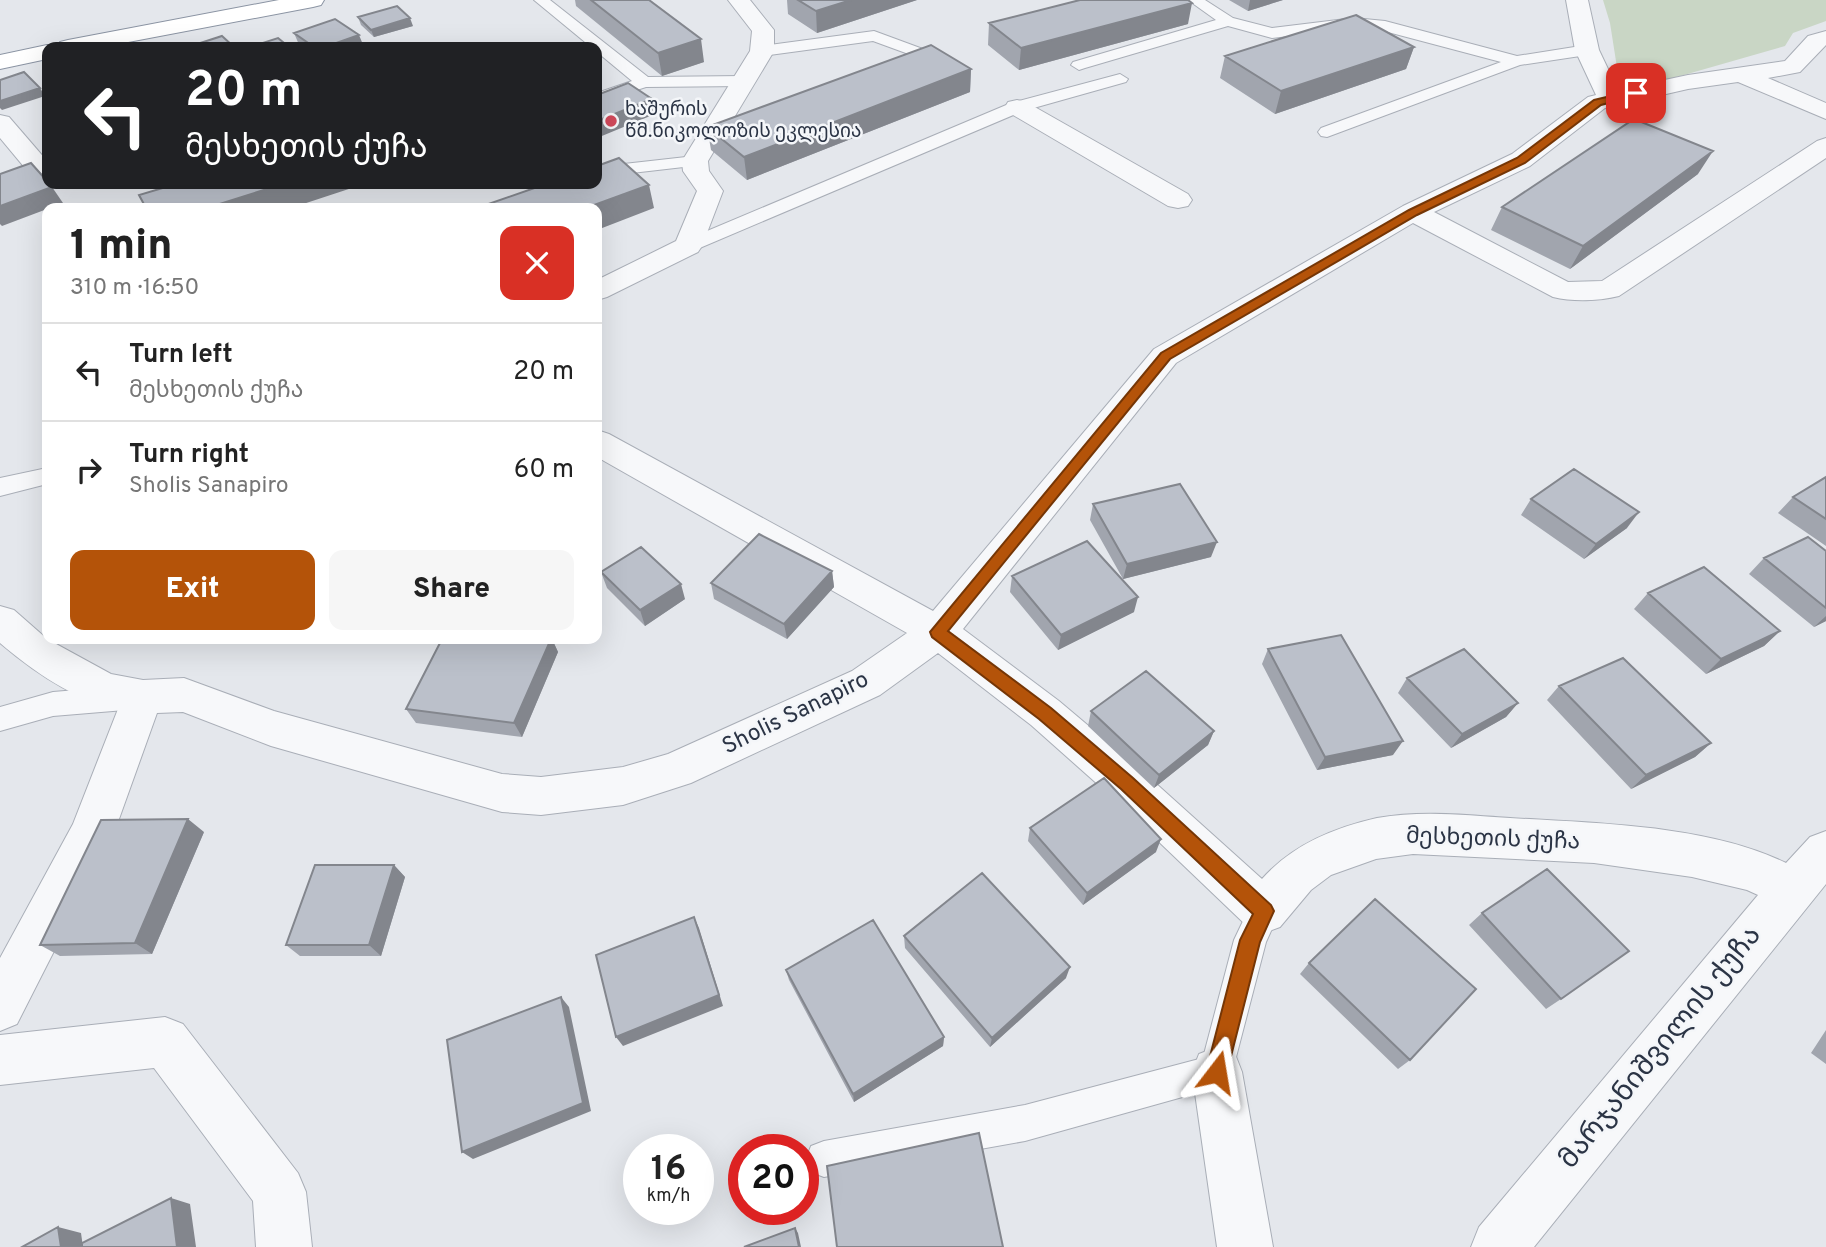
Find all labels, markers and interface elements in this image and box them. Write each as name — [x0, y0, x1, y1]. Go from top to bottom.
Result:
text: 20 m — [185, 62, 302, 124]
pin — [1606, 63, 1666, 123]
icon: left — [70, 70, 161, 161]
icon: arrive — [1617, 74, 1655, 112]
place label: ხაშურის წმ.ნიკოლოზის ეკლესია — [625, 98, 861, 144]
marker: ხაშურის წმ.ნიკოლოზის ეკლესია — [603, 113, 619, 129]
text: მესხეთის ქუჩა — [185, 129, 428, 169]
text: 1 min — [70, 221, 173, 274]
button: close — [500, 226, 574, 300]
text: 310 m · 16:50 — [70, 274, 199, 303]
text: Turn left — [129, 339, 233, 372]
icon: left — [70, 353, 108, 391]
text: 20 m — [513, 356, 574, 389]
text: მესხეთის ქუჩა — [129, 377, 303, 406]
text: Turn right — [129, 439, 249, 472]
icon: right — [70, 451, 108, 489]
text: 60 m — [514, 454, 574, 487]
text: Sholis Sanapiro — [129, 472, 289, 501]
button: Exit — [70, 550, 315, 630]
button: Share — [329, 550, 574, 630]
street label: Sholis Sanapiro — [718, 666, 874, 762]
street label: მესხეთის ქუჩა — [1405, 822, 1581, 858]
street label: მარჯანიშვილის ქუჩა — [1552, 919, 1770, 1177]
position arrow — [1180, 1035, 1254, 1109]
speed limit sign: 20 — [728, 1134, 819, 1225]
text: 16 — [651, 1148, 686, 1192]
text: km/h — [647, 1185, 690, 1208]

